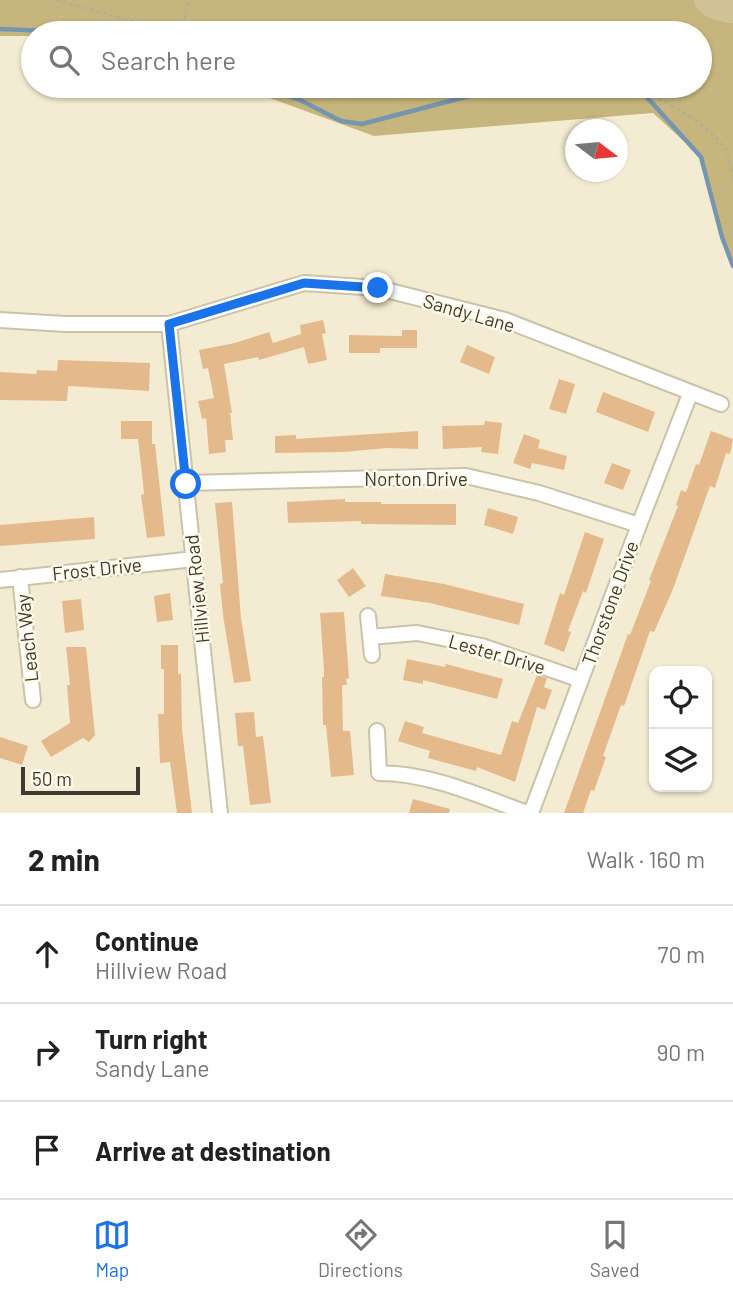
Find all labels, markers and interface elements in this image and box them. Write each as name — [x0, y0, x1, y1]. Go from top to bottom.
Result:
search box — [21, 21, 712, 98]
icon: search — [45, 41, 83, 79]
text: Search here — [101, 44, 236, 75]
north arrow — [565, 119, 628, 182]
route end — [362, 272, 393, 303]
street label: Sandy Lane — [421, 288, 518, 337]
street label: Norton Drive — [364, 467, 468, 490]
route start — [170, 468, 201, 499]
street label: Hillview Road — [179, 534, 214, 645]
street label: Thorstone Drive — [576, 538, 643, 668]
street label: Frost Drive — [51, 552, 143, 585]
street label: Leach Way — [10, 593, 43, 683]
street label: Lester Drive — [446, 629, 548, 678]
map controls — [649, 666, 712, 792]
button: locate — [649, 666, 712, 729]
button: layers — [649, 729, 712, 792]
scale bar — [21, 764, 140, 796]
text: 50 m — [32, 767, 72, 790]
text: 2 min — [28, 841, 100, 877]
text: Walk · 160 m — [587, 845, 705, 873]
text: Continue — [95, 925, 199, 956]
icon: ahead — [28, 935, 66, 973]
text: 70 m — [658, 940, 705, 968]
text: Hillview Road — [95, 956, 227, 984]
text: Turn right — [95, 1023, 208, 1054]
icon: right — [28, 1033, 66, 1071]
text: 90 m — [656, 1038, 705, 1066]
text: Sandy Lane — [95, 1054, 209, 1082]
icon: arrive — [28, 1131, 66, 1169]
text: Arrive at destination — [95, 1135, 331, 1166]
tab: Map — [93, 1216, 131, 1281]
tab: Directions — [318, 1216, 403, 1281]
tab: Saved — [590, 1216, 640, 1281]

